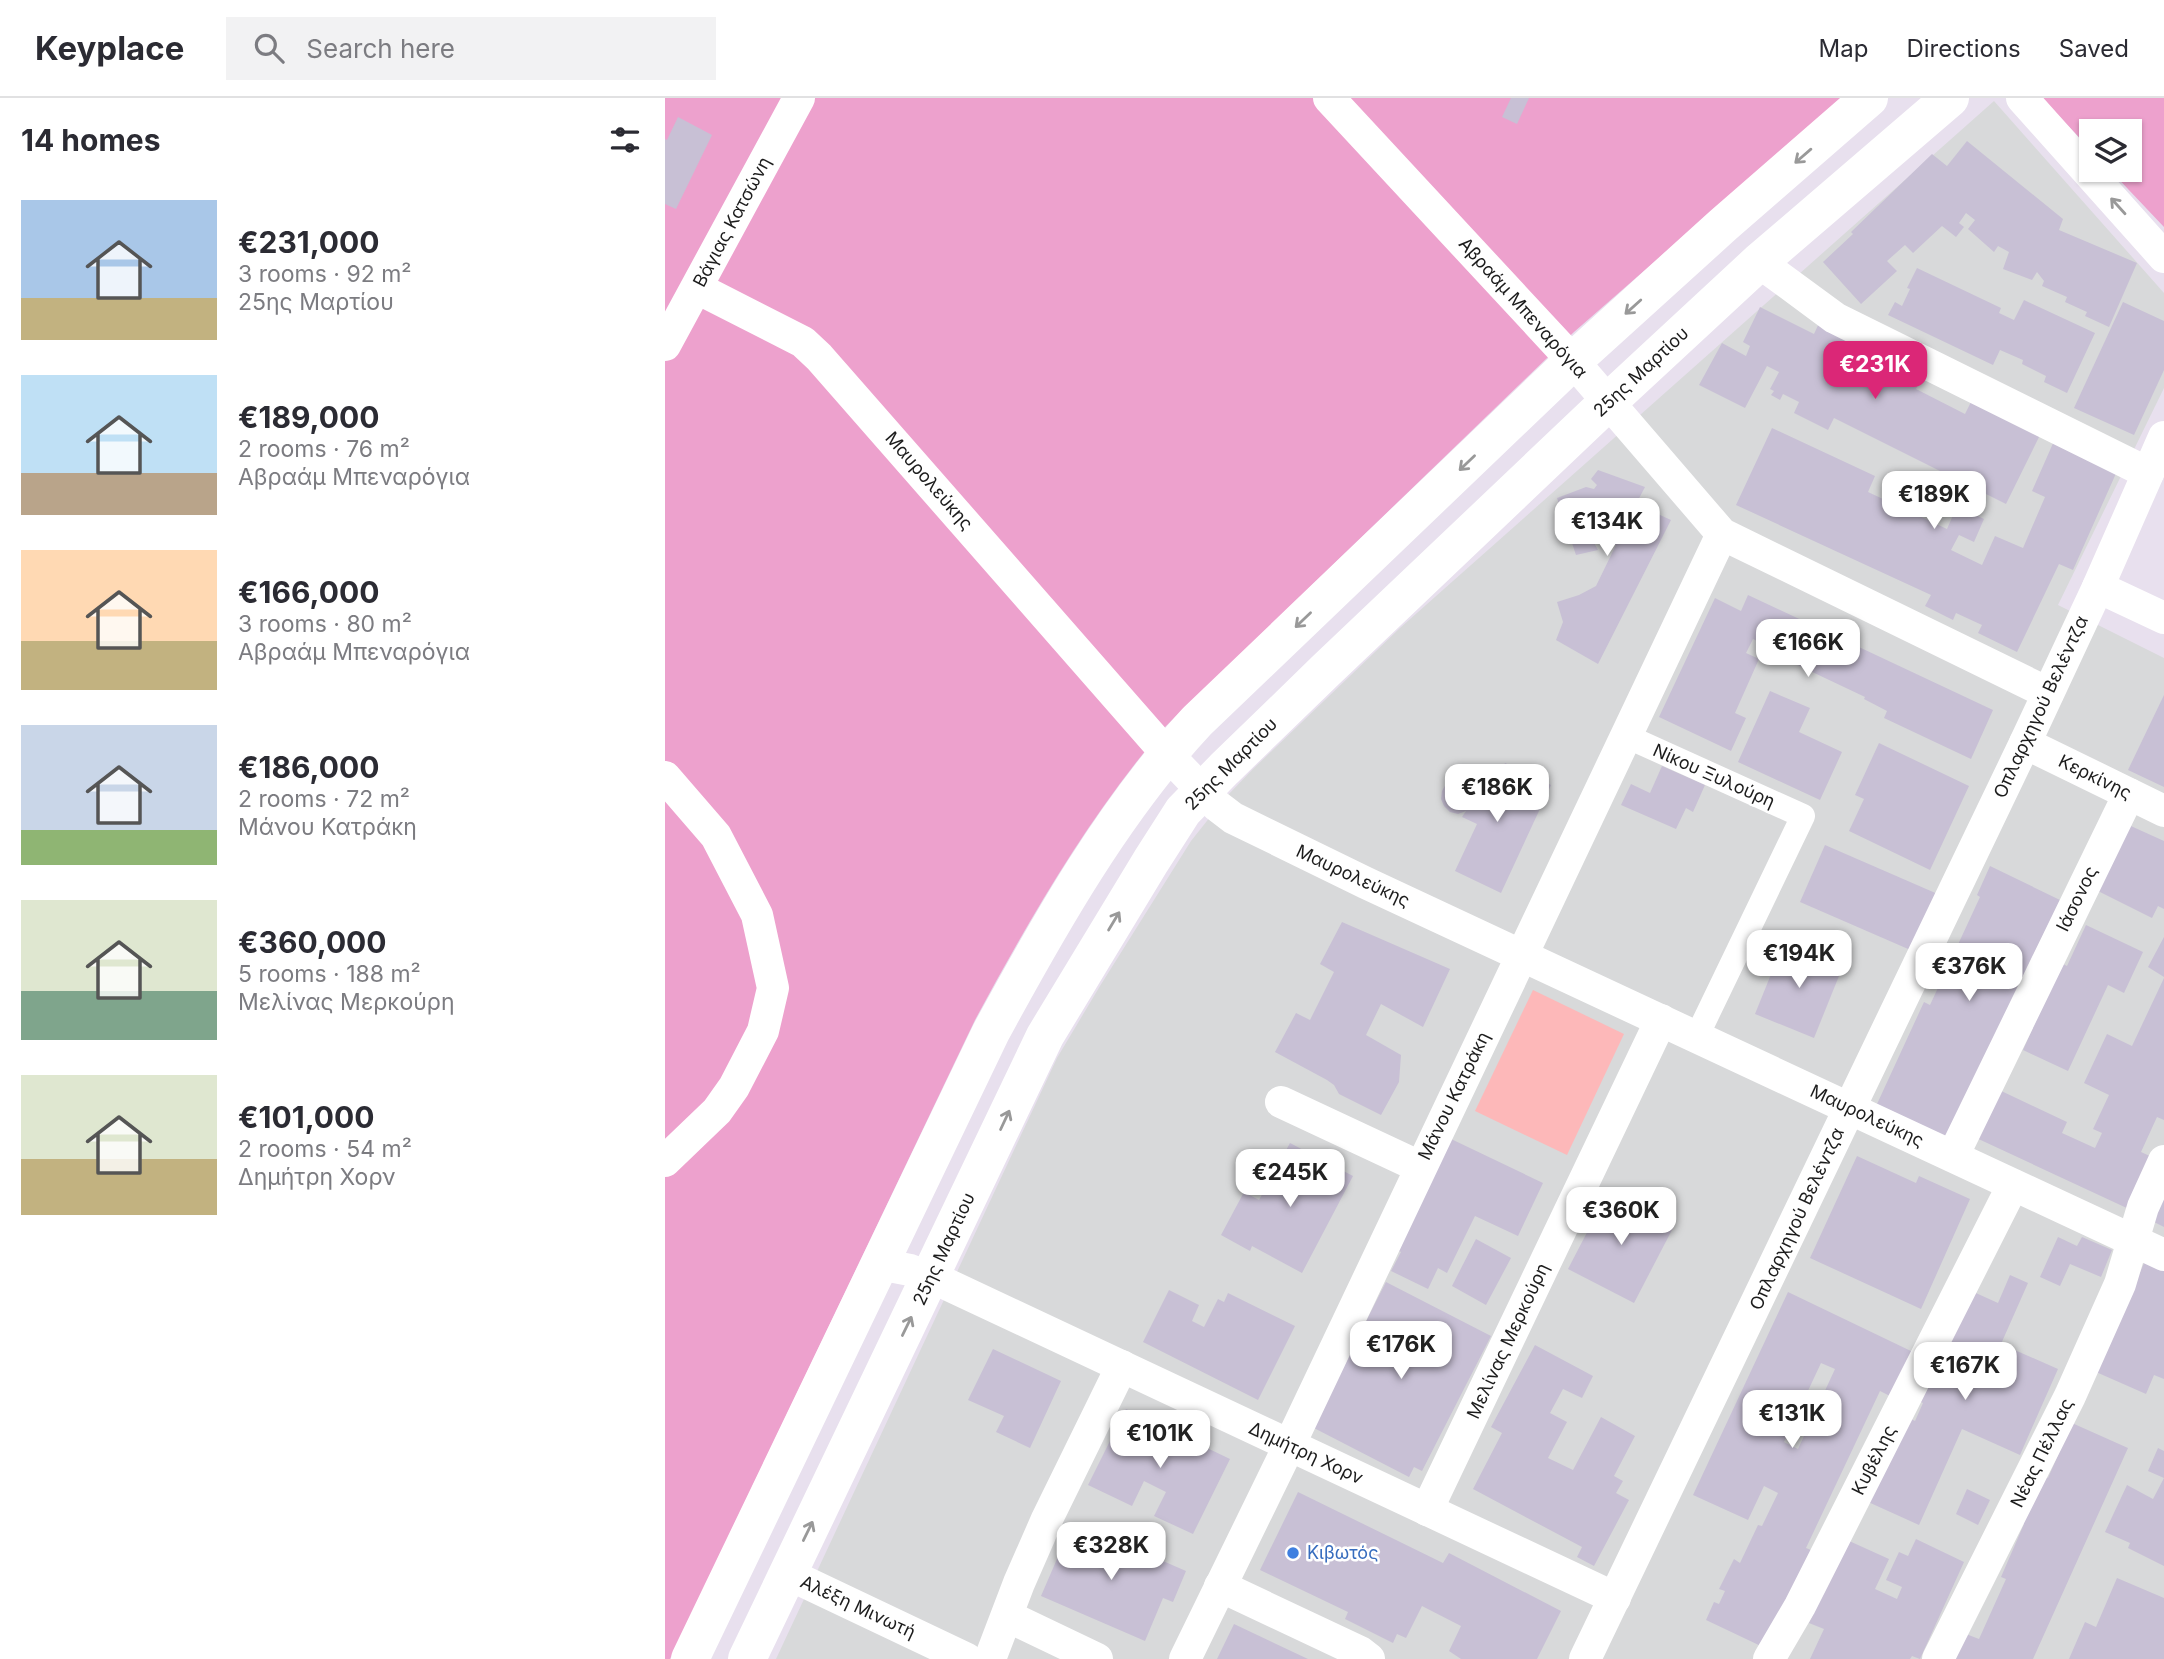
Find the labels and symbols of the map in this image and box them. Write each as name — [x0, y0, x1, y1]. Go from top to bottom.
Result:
one-way arrow — [1794, 148, 1812, 164]
street label: Βάγιας Κατσώνη — [688, 153, 775, 290]
one-way arrow — [2110, 198, 2127, 215]
street label: Αβραάμ Μπεναρόγια — [1455, 233, 1592, 382]
one-way arrow — [1624, 299, 1642, 315]
street label: 25ης Μαρτίου — [1589, 322, 1692, 421]
pin: €231K — [1826, 342, 1924, 401]
street label: Μαυρολεύκης — [881, 427, 978, 534]
one-way arrow — [1459, 454, 1476, 471]
pin: €189K — [1885, 472, 1983, 531]
pin: €134K — [1558, 498, 1656, 558]
one-way arrow — [1294, 612, 1311, 629]
street label: Οπλαρχηγού Βελέντζα — [1989, 612, 2092, 801]
pin: €166K — [1759, 620, 1857, 679]
street label: 25ης Μαρτίου — [1180, 713, 1281, 814]
street label: Νίκου Ξυλούρη — [1650, 739, 1778, 812]
street label: Κερκίνης — [2055, 750, 2135, 803]
pin: €186K — [1448, 764, 1546, 824]
street label: Μαυρολεύκης — [1293, 840, 1413, 911]
street label: Ιάσoνος — [2052, 863, 2101, 935]
one-way arrow — [1107, 912, 1121, 932]
pin: €194K — [1750, 930, 1848, 990]
pin: €376K — [1920, 944, 2018, 1003]
street label: Μάνου Κατράκη — [1413, 1028, 1494, 1163]
street label: Μαυρολεύκης — [1807, 1080, 1927, 1151]
one-way arrow — [999, 1110, 1012, 1131]
street label: Οπλαρχηγού Βελέντζα — [1745, 1124, 1848, 1313]
pin: €245K — [1241, 1150, 1339, 1209]
pin: €360K — [1572, 1188, 1670, 1247]
street label: 25ης Μαρτίου — [908, 1189, 979, 1308]
street label: Μελίνας Μερκούρη — [1462, 1260, 1553, 1422]
one-way arrow — [901, 1316, 914, 1337]
pin: €176K — [1352, 1322, 1450, 1381]
pin: €167K — [1916, 1342, 2014, 1402]
pin: €131K — [1743, 1390, 1841, 1450]
street label: Νέας Πέλλας — [2006, 1395, 2077, 1511]
pin: €101K — [1111, 1410, 1209, 1470]
street label: Δημήτρη Χορν — [1246, 1417, 1367, 1488]
street label: Κυβέλης — [1847, 1421, 1900, 1498]
one-way arrow — [802, 1521, 816, 1542]
pin: €328K — [1062, 1522, 1160, 1582]
place label: Κιβωτός — [1307, 1542, 1378, 1563]
marker: Κιβωτός — [1285, 1545, 1301, 1561]
street label: Αλέξη Μινωτή — [797, 1571, 919, 1642]

